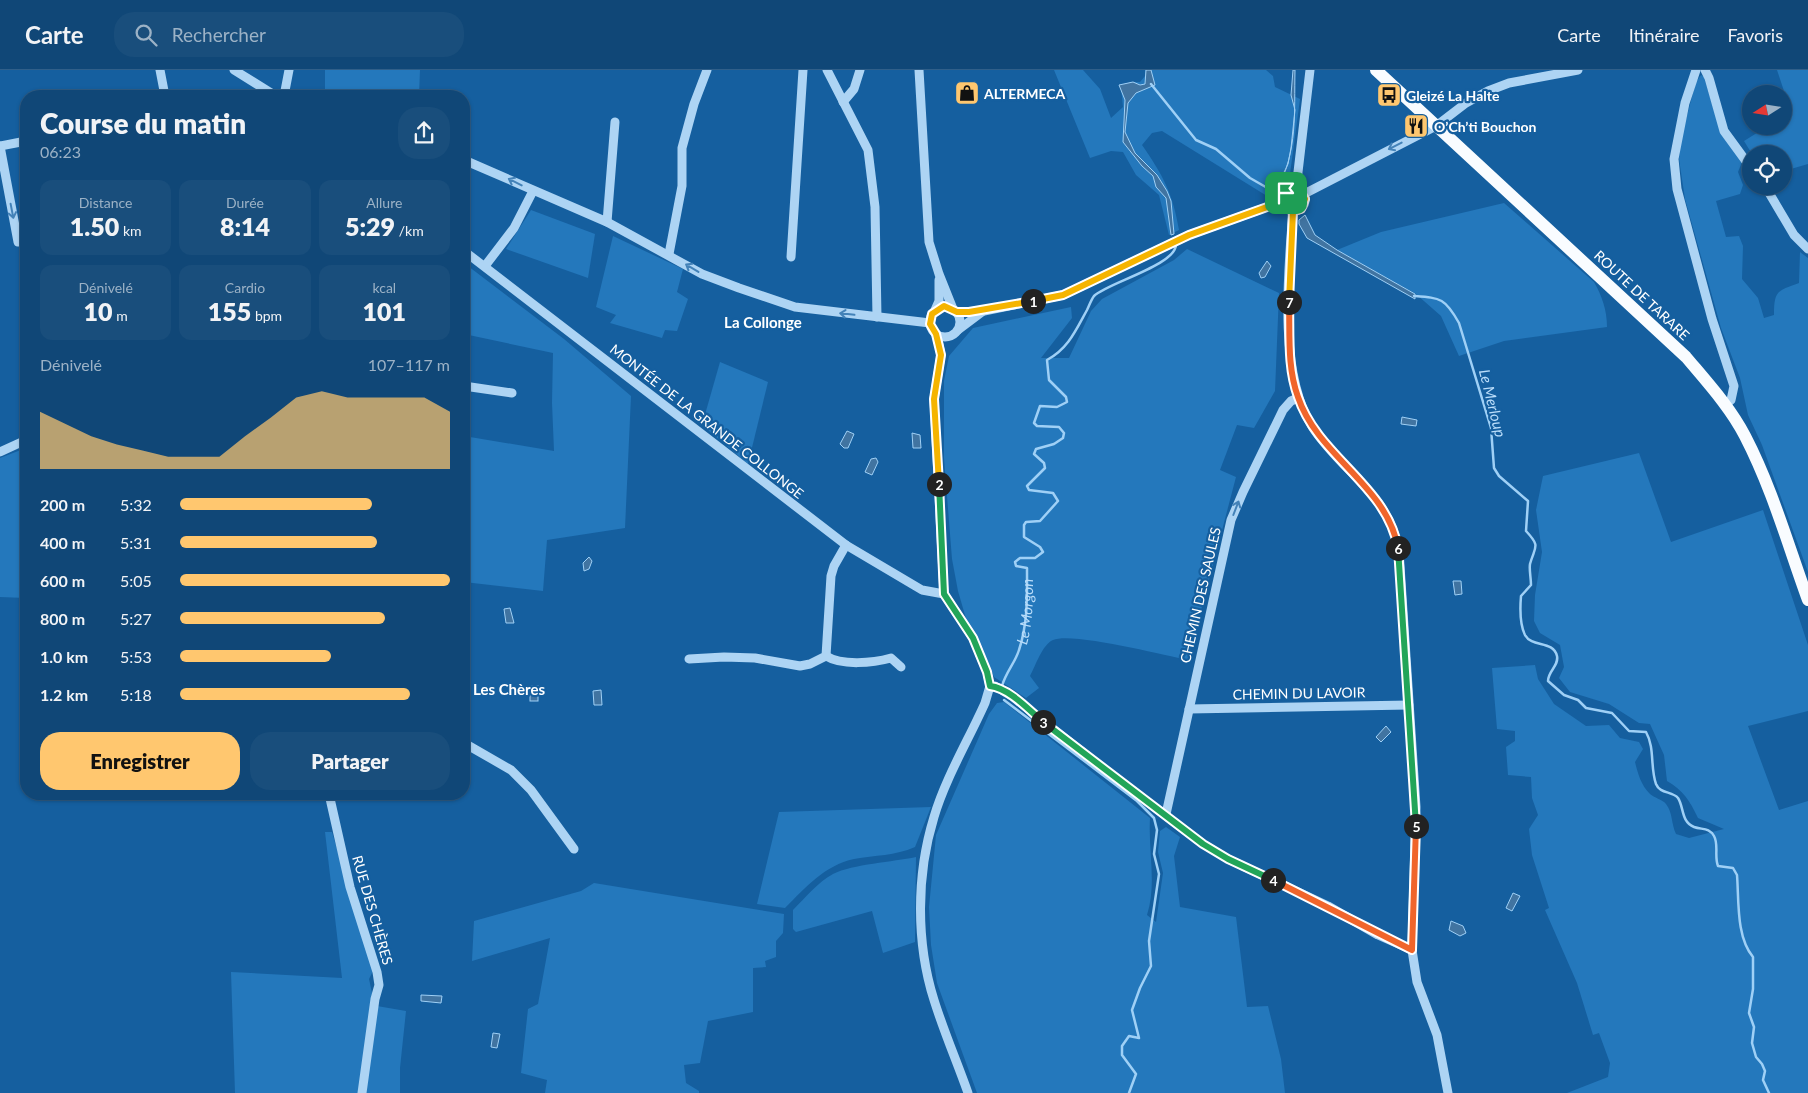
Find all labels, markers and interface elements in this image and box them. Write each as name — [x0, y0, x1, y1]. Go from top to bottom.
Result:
search box — [114, 12, 464, 57]
text: Carte — [25, 20, 84, 49]
icon: search — [132, 21, 160, 49]
text: Rechercher — [172, 23, 266, 46]
text: Carte — [1557, 24, 1601, 46]
text: Itinéraire — [1629, 24, 1699, 46]
text: Favoris — [1727, 24, 1783, 46]
shop icon: ALTERMECA — [954, 80, 980, 106]
bus stop icon: Gleizé La Halte — [1376, 82, 1402, 108]
place label: ALTERMECA — [983, 85, 1066, 102]
north arrow — [1742, 85, 1792, 135]
map controls — [1742, 85, 1792, 195]
place label: Gleizé La Halte — [1406, 87, 1500, 104]
text: Course du matin — [40, 106, 246, 140]
button: share — [398, 107, 450, 159]
restaurant icon: O’Ch’ti Bouchon — [1403, 113, 1429, 139]
place label: O’Ch’ti Bouchon — [1434, 118, 1537, 135]
text: 06:23 — [40, 142, 81, 161]
one-way arrow — [1388, 142, 1403, 151]
button: locate — [1742, 145, 1792, 195]
pin — [1265, 172, 1307, 214]
one-way arrow — [507, 177, 522, 187]
icon: arrive — [1272, 179, 1300, 207]
text: Distance — [79, 194, 133, 211]
text: Durée — [226, 194, 264, 211]
text: Allure — [366, 194, 402, 211]
one-way arrow — [8, 202, 18, 218]
text: 1.50 — [70, 211, 119, 241]
text: 8:14 — [220, 211, 270, 241]
text: 5:29 — [345, 211, 395, 241]
text: km — [119, 222, 142, 239]
text: /km — [395, 222, 424, 239]
street label: ROUTE DE TARARE — [1591, 247, 1693, 343]
one-way arrow — [686, 262, 700, 272]
text: Dénivelé — [79, 279, 133, 296]
text: Cardio — [225, 279, 265, 296]
text: kcal — [372, 279, 396, 296]
pin: 1 — [1020, 288, 1046, 314]
pin: 7 — [1276, 290, 1302, 314]
text: 1 — [1029, 293, 1038, 310]
text: 7 — [1285, 294, 1294, 311]
text: 10 — [84, 296, 113, 326]
text: 155 — [208, 296, 251, 326]
text: 101 — [363, 296, 406, 326]
text: m — [113, 307, 128, 324]
text: bpm — [251, 307, 282, 324]
one-way arrow — [839, 309, 855, 319]
district label: La Collonge — [724, 313, 802, 331]
street label: MONTÉE DE LA GRANDE COLLONGE — [607, 340, 807, 502]
text: Dénivelé — [40, 355, 102, 374]
text: 107–117 m — [368, 355, 450, 374]
water label: Le Merloup — [1476, 367, 1510, 439]
pin: 2 — [926, 472, 952, 496]
text: 2 — [935, 476, 944, 493]
text: 200 m — [40, 495, 85, 514]
text: 5:32 — [120, 495, 152, 514]
one-way arrow — [1232, 501, 1241, 516]
street label: CHEMIN DES SAULES — [1176, 525, 1224, 665]
text: 400 m — [40, 533, 85, 552]
text: 5:31 — [120, 533, 152, 552]
pin: 6 — [1386, 536, 1410, 560]
text: 6 — [1394, 540, 1403, 557]
text: 600 m — [40, 571, 85, 590]
text: 5:05 — [120, 571, 152, 590]
water label: Le Morgon — [1012, 579, 1036, 646]
text: 800 m — [40, 609, 85, 628]
text: 5:27 — [120, 609, 152, 628]
text: 1.0 km — [40, 647, 88, 666]
text: 5:53 — [120, 647, 152, 666]
district label: Les Chères — [473, 680, 545, 698]
street label: CHEMIN DU LAVOIR — [1232, 683, 1366, 703]
text: 1.2 km — [40, 685, 88, 704]
text: 5:18 — [120, 685, 152, 704]
pin: 3 — [1030, 710, 1056, 734]
text: 3 — [1039, 714, 1048, 731]
button: Enregistrer — [40, 732, 240, 790]
button: Partager — [250, 732, 450, 790]
pin: 5 — [1404, 814, 1428, 838]
text: 5 — [1412, 818, 1421, 835]
street label: RUE DES CHÈRES — [349, 853, 397, 967]
pin: 4 — [1260, 868, 1286, 892]
text: 4 — [1269, 872, 1278, 889]

